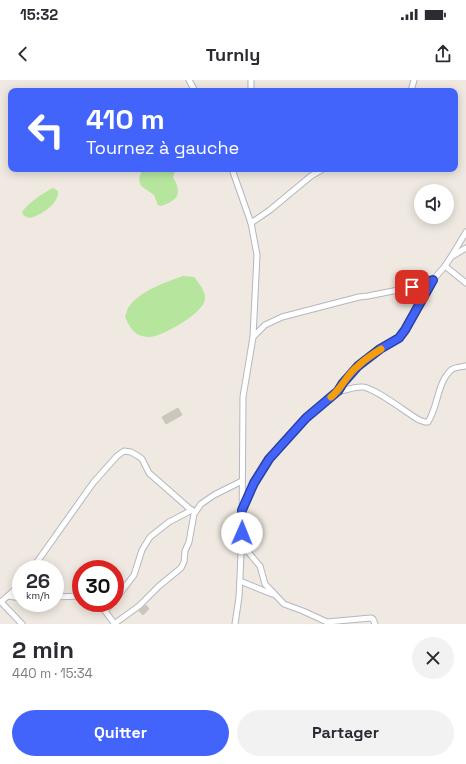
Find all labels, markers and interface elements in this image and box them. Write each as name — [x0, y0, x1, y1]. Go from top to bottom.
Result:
text: 15:32 — [20, 5, 58, 24]
icon: back — [12, 43, 34, 65]
text: Turnly — [206, 43, 260, 66]
icon: share — [432, 43, 454, 65]
text: 410 m — [86, 101, 165, 137]
icon: left — [20, 104, 72, 156]
text: Tournez à gauche — [86, 136, 239, 159]
map controls — [414, 184, 454, 224]
button: sound — [414, 184, 454, 224]
pin — [395, 270, 429, 304]
icon: arrive — [401, 276, 423, 298]
position arrow — [221, 512, 263, 554]
speed limit sign: 30 — [72, 560, 124, 612]
text: 26 — [26, 568, 50, 594]
text: km/h — [26, 589, 50, 602]
text: 2 min — [12, 634, 74, 665]
button: close — [412, 637, 454, 679]
text: 440 m · 15:34 — [12, 665, 93, 682]
button: Quitter — [12, 710, 229, 756]
button: Partager — [237, 710, 454, 756]

